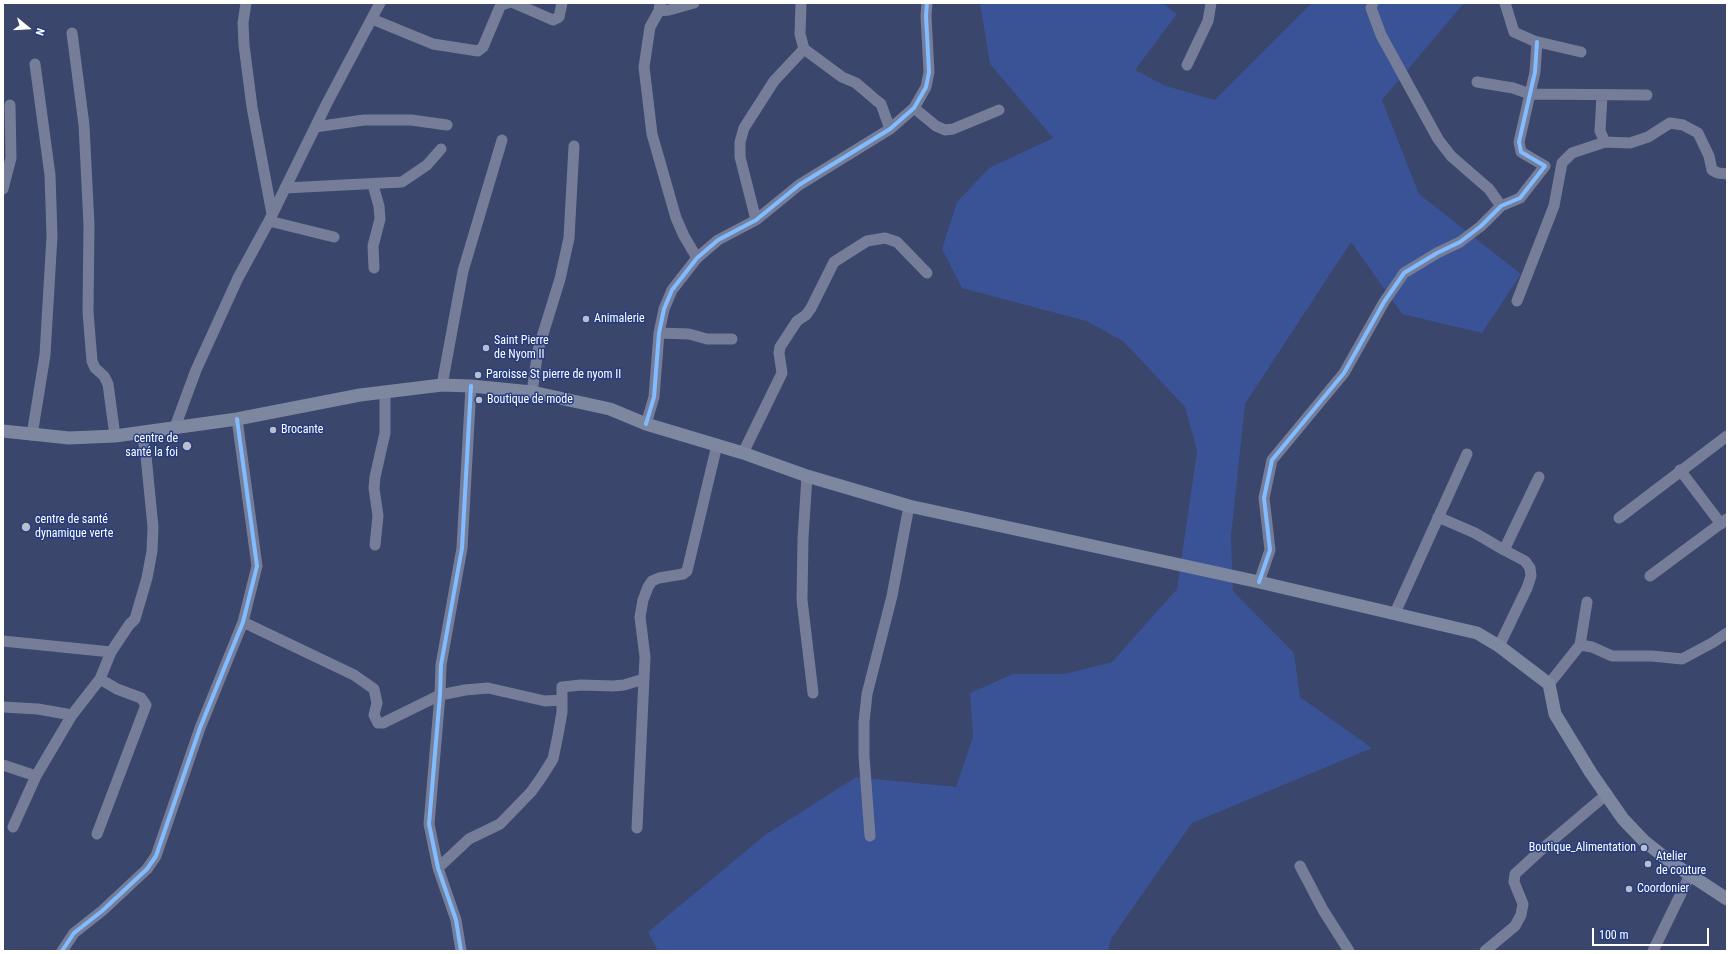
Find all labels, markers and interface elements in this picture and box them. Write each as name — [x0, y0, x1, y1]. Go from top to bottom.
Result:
north arrow — [8, 8, 48, 48]
text: N — [33, 27, 47, 37]
place label: Animalerie — [594, 312, 645, 326]
marker: Animalerie — [581, 314, 591, 324]
place label: Saint Pierre de Nyom II — [494, 334, 549, 362]
marker: Saint Pierre de Nyom II — [481, 343, 491, 353]
place label: Paroisse St pierre de nyom II — [486, 368, 621, 382]
marker: Paroisse St pierre de nyom II — [473, 370, 483, 380]
place label: Boutique de mode — [487, 393, 573, 407]
marker: Boutique de mode — [474, 395, 484, 405]
place label: Brocante — [281, 423, 323, 437]
marker: Brocante — [268, 425, 278, 435]
place label: centre de santé la foi — [125, 432, 178, 460]
marker: centre de santé la foi — [181, 440, 193, 452]
place label: centre de santé dynamique verte — [35, 513, 113, 541]
marker: centre de santé dynamique verte — [20, 521, 32, 533]
place label: Boutique_Alimentation — [1529, 841, 1636, 855]
marker: Boutique_Alimentation — [1639, 843, 1649, 853]
place label: Atelier de couture — [1656, 850, 1706, 878]
marker: Atelier de couture — [1643, 859, 1653, 869]
place label: Coordonier — [1637, 882, 1689, 896]
marker: Coordonier — [1624, 884, 1634, 894]
scale bar — [1594, 920, 1711, 946]
text: 100 m — [1599, 928, 1629, 942]

